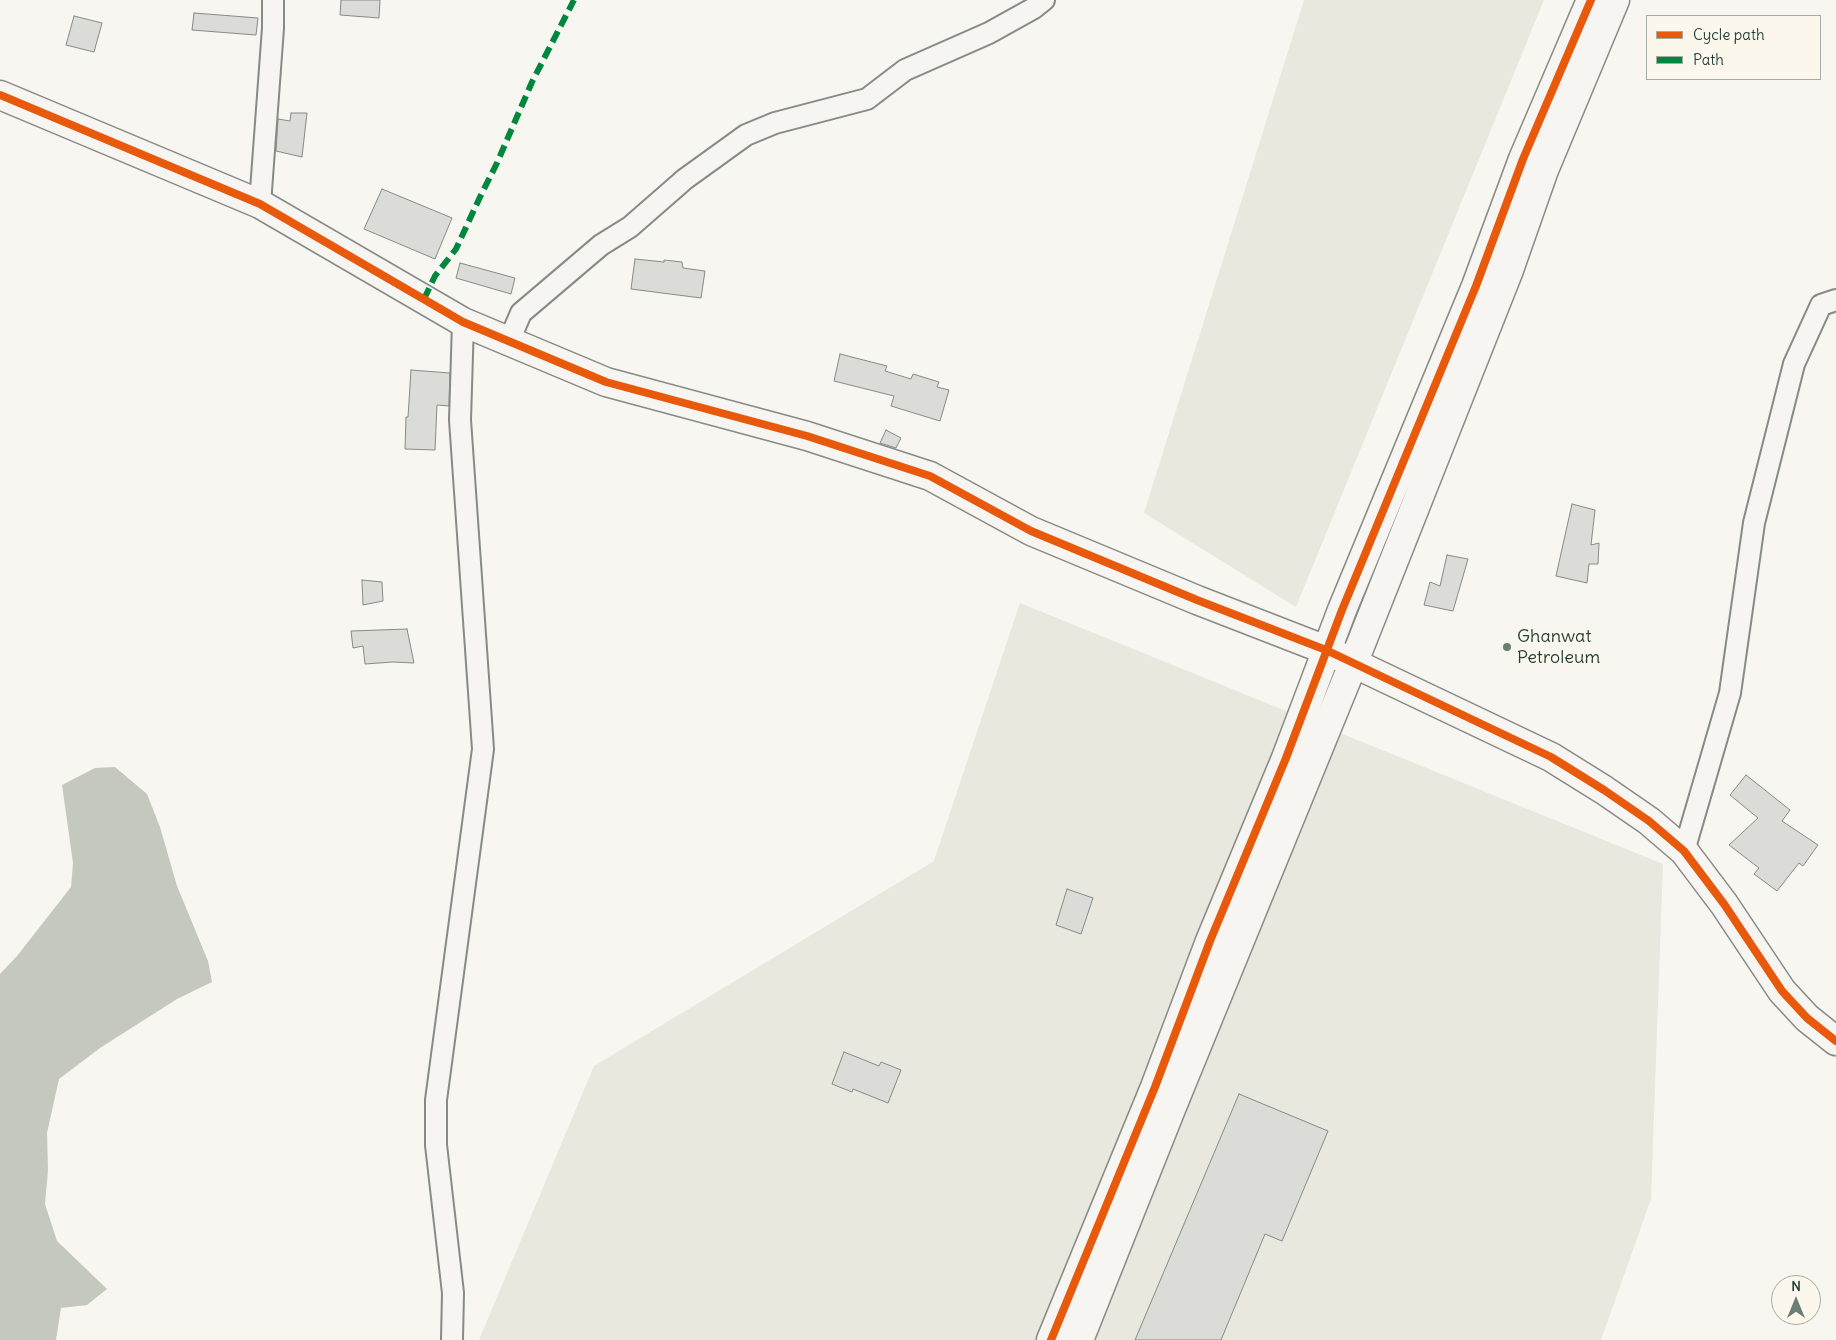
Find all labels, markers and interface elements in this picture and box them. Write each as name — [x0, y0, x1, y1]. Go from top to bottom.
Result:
legend — [1646, 15, 1821, 80]
text: Cycle path — [1693, 25, 1765, 44]
text: Path — [1693, 50, 1724, 69]
place label: Ghanwat Petroleum — [1517, 626, 1600, 669]
marker: Ghanwat Petroleum — [1501, 641, 1513, 653]
north arrow — [1771, 1275, 1821, 1325]
text: N — [1791, 1277, 1801, 1295]

